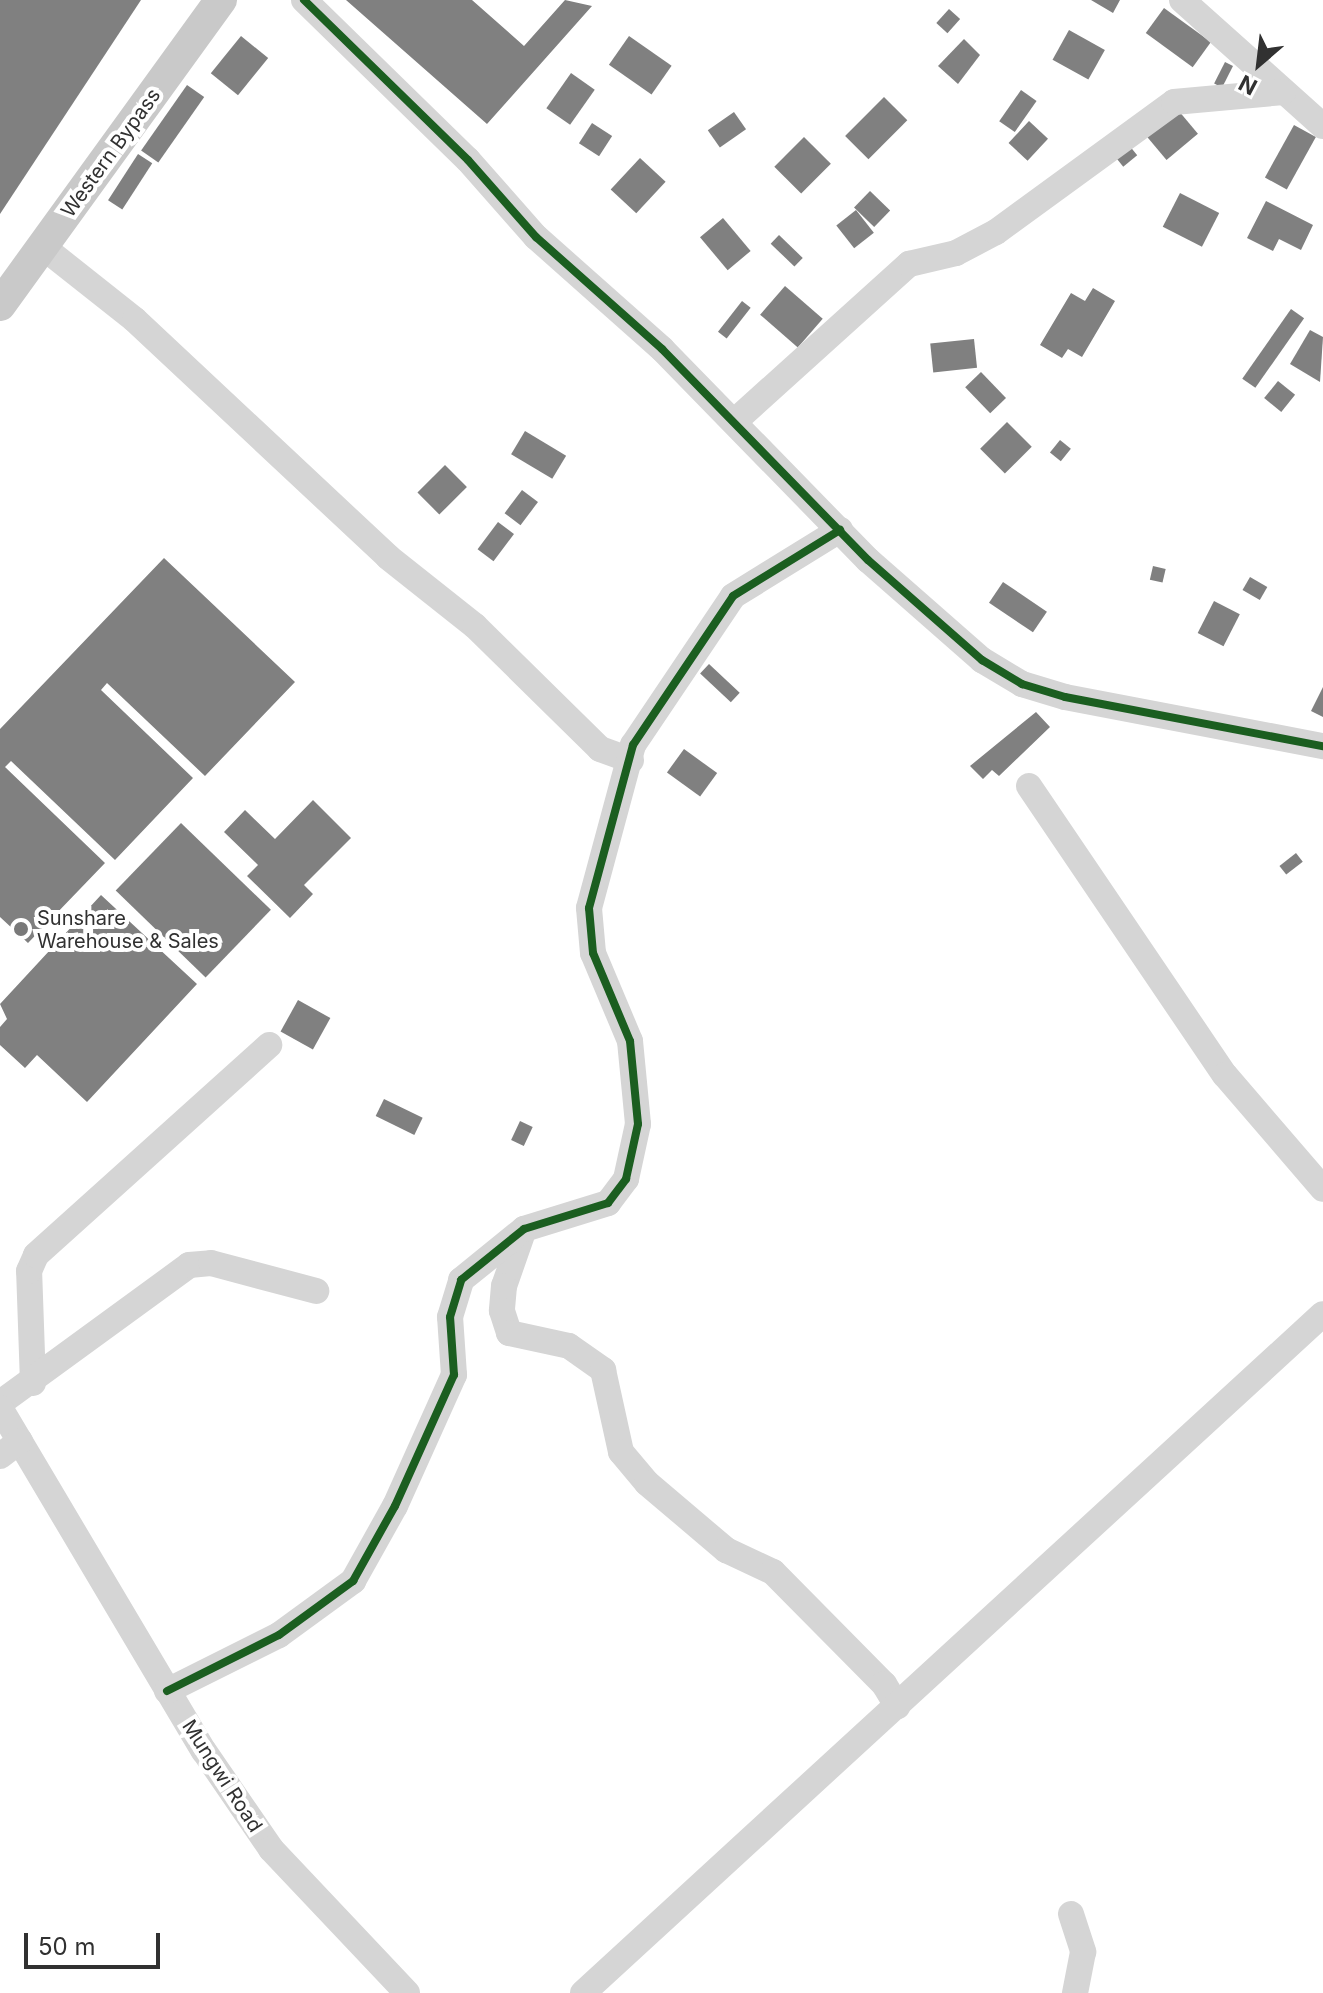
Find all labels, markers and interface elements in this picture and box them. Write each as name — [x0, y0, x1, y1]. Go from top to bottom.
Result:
north arrow — [1219, 24, 1299, 104]
text: N — [1234, 70, 1261, 101]
street label: Western Bypass — [56, 84, 166, 222]
place label: Sunshare Warehouse & Sales — [37, 906, 219, 953]
marker: Sunshare Warehouse & Sales — [12, 920, 30, 938]
street label: Mungwi Road — [177, 1715, 267, 1837]
scale bar — [28, 1917, 164, 1967]
text: 50 m — [38, 1932, 96, 1961]

